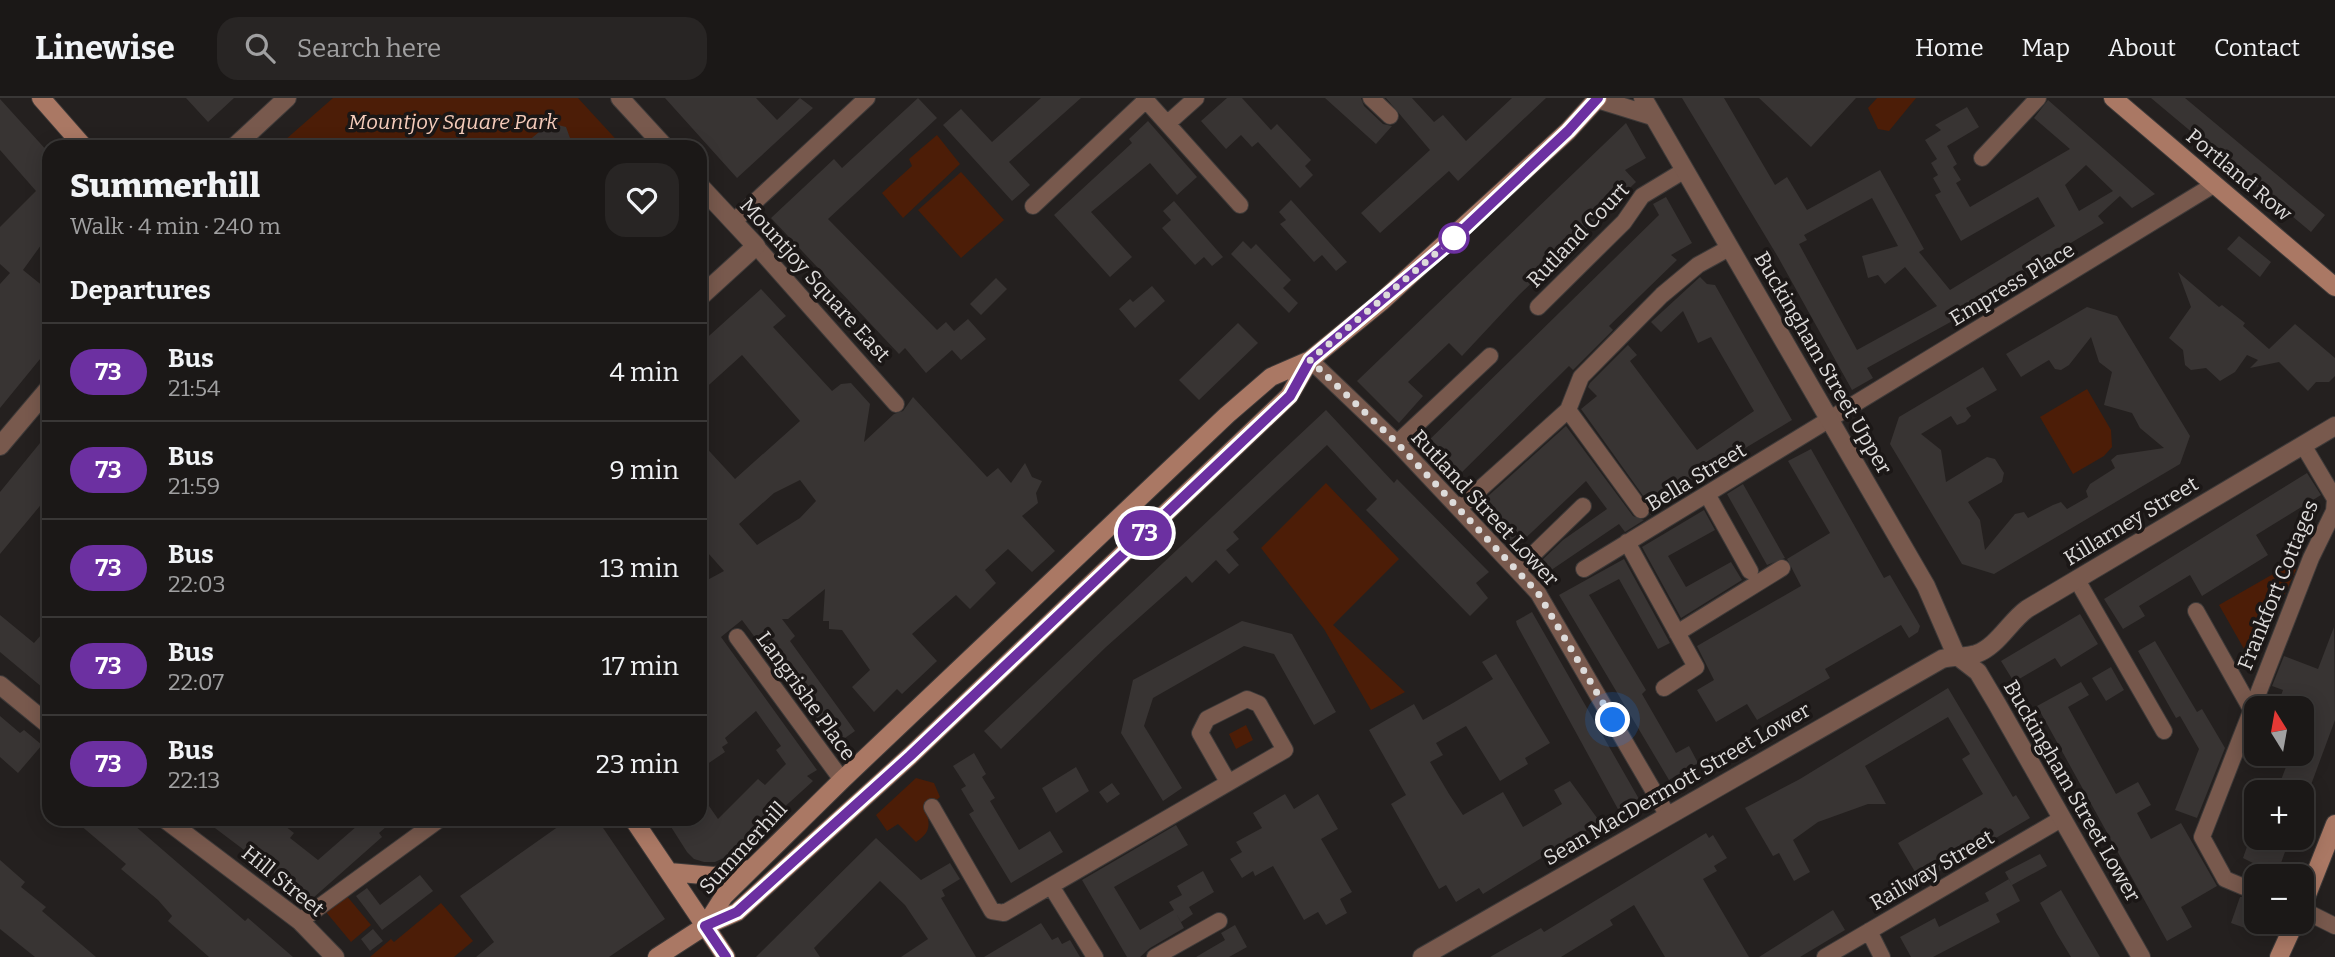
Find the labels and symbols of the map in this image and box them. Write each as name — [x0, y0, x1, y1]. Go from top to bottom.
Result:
park label: Mountjoy Square Park — [348, 109, 558, 135]
street label: Portland Row — [2181, 123, 2297, 227]
street label: Rutland Court — [1521, 177, 1635, 293]
street label: Mountjoy Square East — [734, 192, 896, 368]
unlabelled marker — [1439, 223, 1469, 253]
street label: Empress Place — [1945, 236, 2079, 332]
street label: Buckingham Street Upper — [1748, 247, 1898, 479]
street label: Rutland Street Lower — [1406, 424, 1564, 592]
street label: Bella Street — [1641, 437, 1751, 517]
street label: Killarney Street — [2059, 471, 2203, 571]
street label: Frankfort Cottages — [2232, 496, 2324, 674]
line badge: 73 — [1114, 510, 1176, 556]
street label: Langrishe Place — [751, 626, 861, 766]
street label: Buckingham Street Lower — [1998, 676, 2146, 906]
north arrow — [2244, 696, 2314, 766]
street label: Sean MacDermott Street Lower — [1539, 697, 1815, 871]
your location — [1595, 702, 1630, 737]
street label: Summerhill — [694, 796, 792, 900]
street label: Railway Street — [1865, 824, 1999, 916]
street label: Hill Street — [237, 840, 330, 922]

